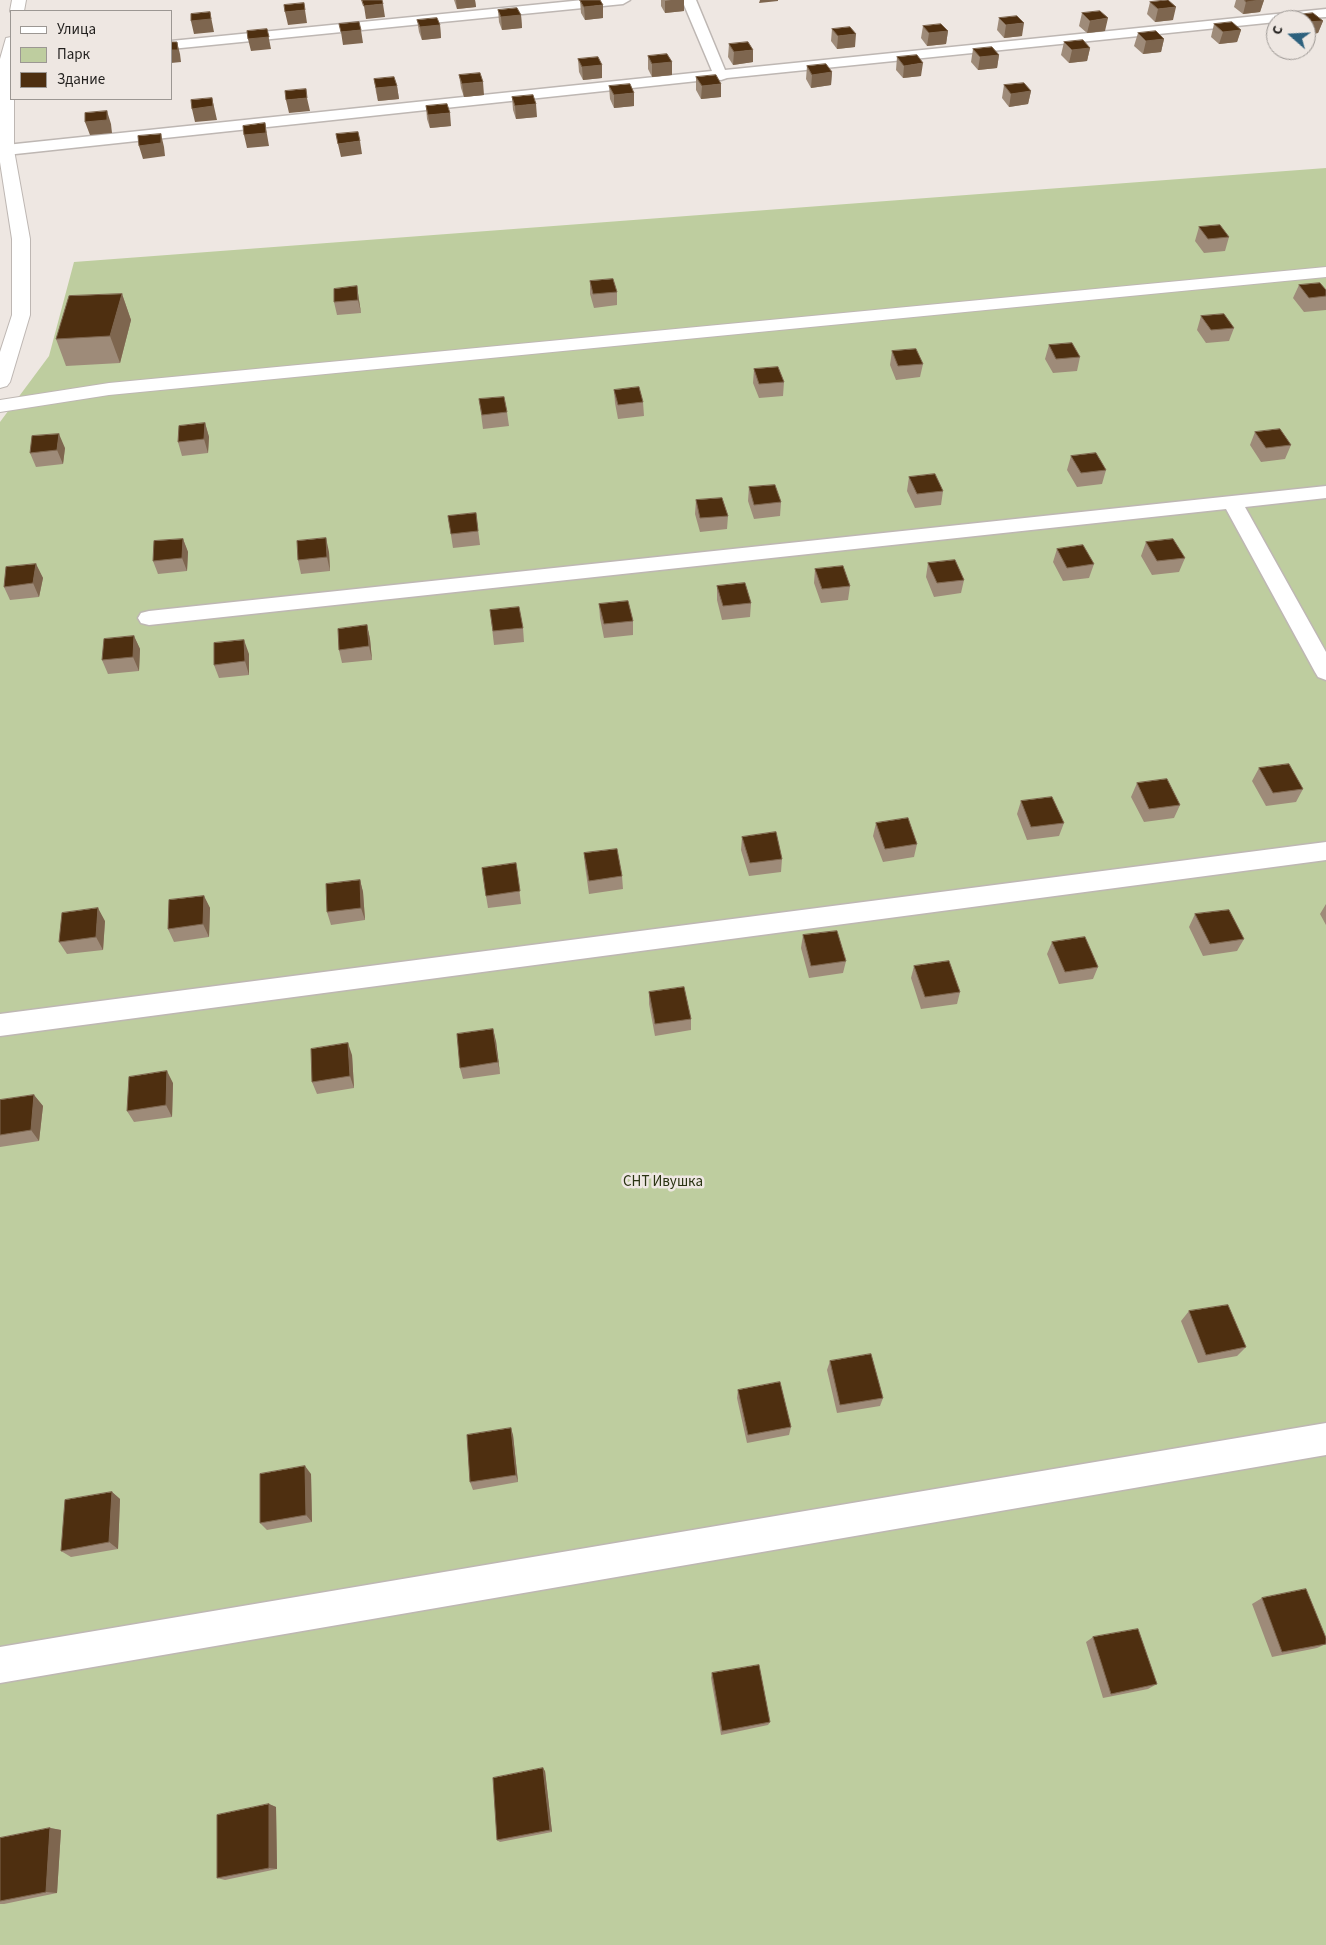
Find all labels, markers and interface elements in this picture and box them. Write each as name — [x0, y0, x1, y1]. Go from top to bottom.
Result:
legend — [10, 10, 172, 100]
north arrow — [1266, 10, 1316, 60]
text: Улица — [57, 19, 96, 40]
text: С — [1267, 23, 1289, 38]
text: Парк — [57, 44, 90, 65]
text: Здание — [57, 69, 105, 90]
park label: СНТ Ивушка — [623, 1174, 703, 1192]

